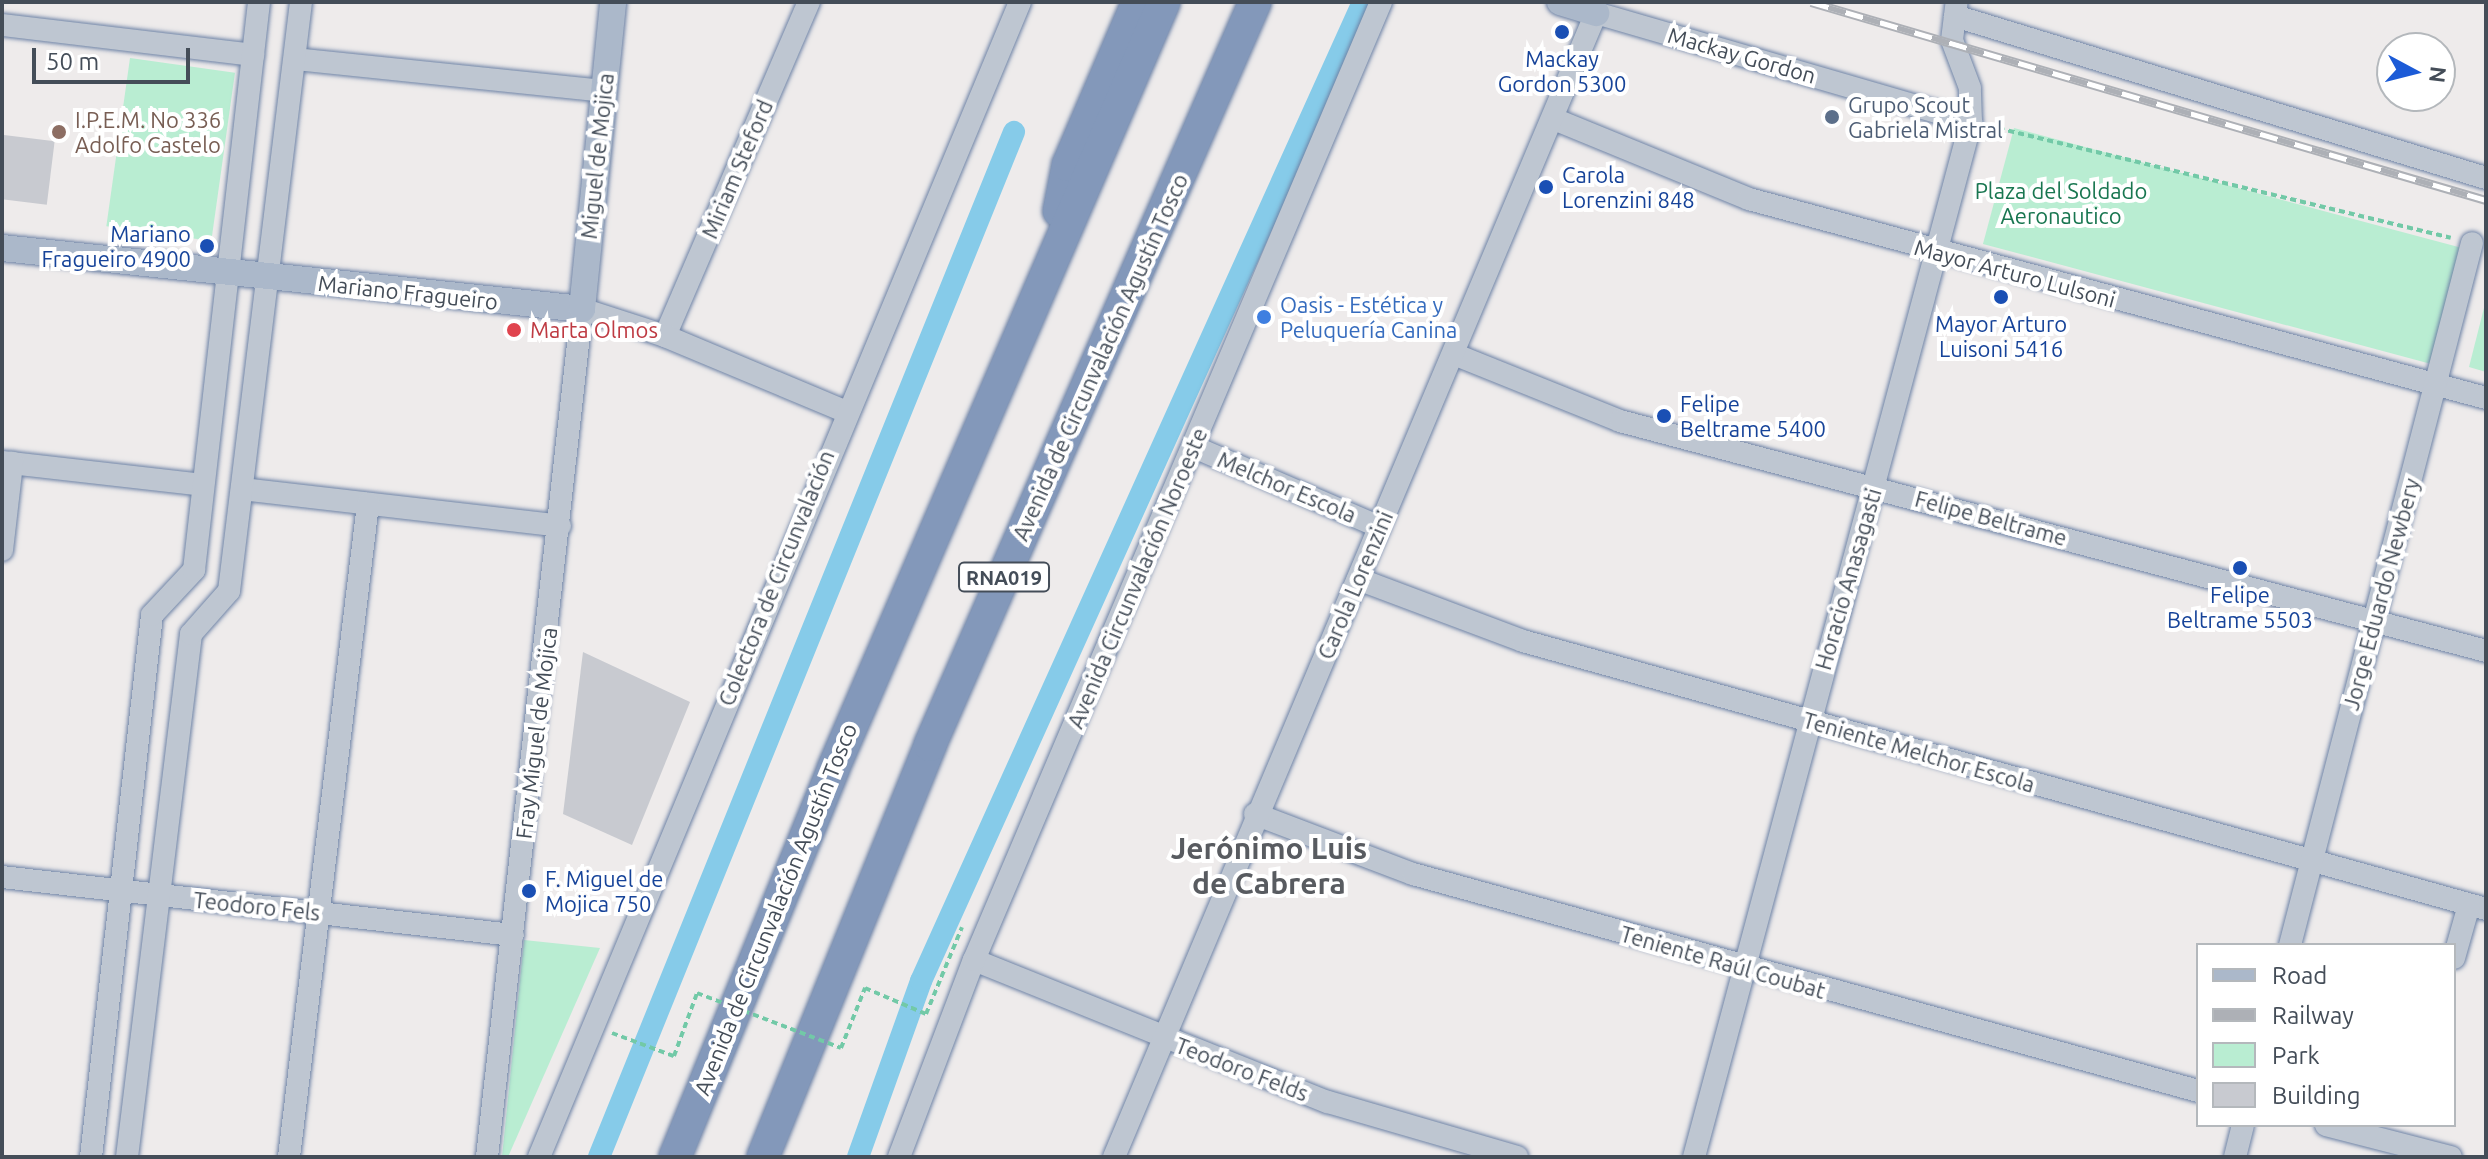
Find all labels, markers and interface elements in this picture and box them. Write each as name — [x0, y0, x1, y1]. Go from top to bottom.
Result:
street label: Mackay Gordon — [1665, 21, 1819, 89]
marker: Mackay Gordon 5300 — [1553, 23, 1571, 41]
scale bar — [36, 32, 194, 82]
north arrow — [2376, 32, 2456, 112]
place label: Mackay Gordon 5300 — [1498, 45, 1626, 96]
text: 50 m — [46, 48, 99, 75]
text: N — [2425, 65, 2452, 84]
street label: Miguel de Mojica — [575, 72, 619, 240]
place label: Grupo Scout Gabriela Mistral — [1848, 91, 2003, 142]
street label: Miriam Steford — [696, 96, 778, 242]
place label: I.P.E.M. No 336 Adolfo Castelo — [75, 106, 221, 158]
marker: Grupo Scout Gabriela Mistral — [1823, 108, 1841, 126]
marker: I.P.E.M. No 336 Adolfo Castelo — [50, 123, 68, 141]
place label: Carola Lorenzini 848 — [1562, 161, 1695, 212]
street label: Avenida de Circunvalación Agustín Tosco — [1007, 169, 1193, 545]
park label: Plaza del Soldado Aeronautico — [1975, 177, 2147, 228]
marker: Carola Lorenzini 848 — [1537, 178, 1555, 196]
place label: Mariano Fragueiro 4900 — [42, 220, 191, 272]
street label: Mayor Arturo Lulsoni — [1912, 233, 2118, 313]
marker: Mariano Fragueiro 4900 — [198, 237, 216, 255]
street label: Mariano Fragueiro — [317, 269, 499, 315]
marker: Mayor Arturo Luisoni 5416 — [1992, 288, 2010, 306]
place label: Oasis - Estética y Peluquería Canina — [1280, 291, 1457, 342]
marker: Oasis - Estética y Peluquería Canina — [1255, 308, 1273, 326]
place label: Mayor Arturo Luisoni 5416 — [1935, 310, 2067, 362]
place label: Marta Olmos — [530, 317, 658, 343]
marker: Marta Olmos — [505, 321, 523, 339]
place label: Felipe Beltrame 5400 — [1680, 390, 1826, 442]
marker: Felipe Beltrame 5400 — [1655, 407, 1673, 425]
street label: Avenida Circunvalación Noroeste — [1062, 424, 1212, 732]
street label: Colectora de Circunvalación — [713, 446, 839, 710]
street label: Melchor Escola — [1214, 446, 1360, 528]
street label: Jorge Eduardo Newbery — [2337, 475, 2425, 713]
street label: Horacio Anasagasti — [1809, 485, 1887, 673]
street label: Felipe Beltrame — [1912, 485, 2070, 551]
street label: Carola Lorenzini — [1312, 507, 1398, 663]
marker: Felipe Beltrame 5503 — [2231, 559, 2249, 577]
road number: RNA019 — [958, 561, 1050, 593]
place label: Felipe Beltrame 5503 — [2167, 581, 2313, 632]
street label: Fray Miguel de Mojica — [510, 626, 562, 840]
street label: Teniente Melchor Escola — [1800, 706, 2038, 798]
street label: Avenida de Circunvalación Agustín Tosco — [688, 719, 862, 1099]
district label: Jerónimo Luis de Cabrera — [1171, 830, 1367, 900]
place label: F. Miguel de Mojica 750 — [545, 865, 663, 916]
marker: F. Miguel de Mojica 750 — [520, 882, 538, 900]
street label: Teodoro Fels — [192, 886, 322, 926]
street label: Teniente Raúl Coubat — [1618, 920, 1828, 1004]
legend — [2196, 943, 2456, 1127]
text: Road — [2272, 962, 2327, 989]
text: Railway — [2272, 1002, 2354, 1029]
street label: Teodoro Felds — [1172, 1032, 1312, 1106]
text: Park — [2272, 1042, 2320, 1069]
text: Building — [2272, 1082, 2360, 1109]

